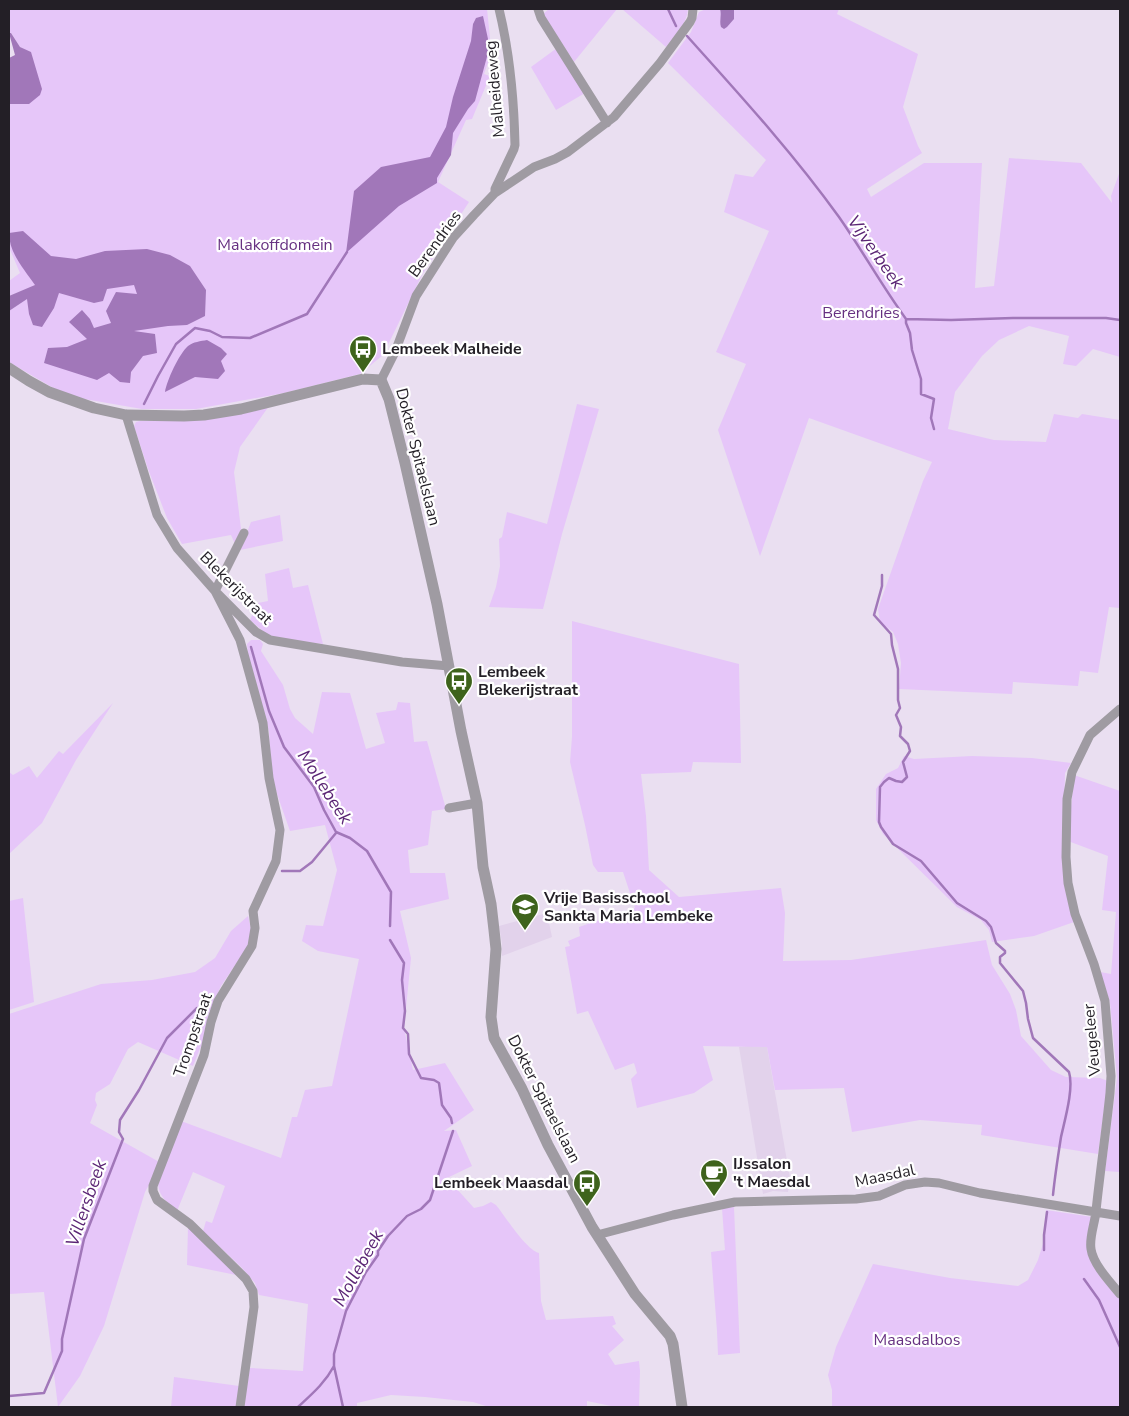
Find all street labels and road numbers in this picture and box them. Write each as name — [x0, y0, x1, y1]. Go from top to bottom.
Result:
street label: Malheideweg — [480, 40, 510, 138]
street label: Berendries — [403, 206, 467, 282]
street label: Dokter Spitaelslaan — [390, 386, 446, 528]
street label: Blekerijstraat — [195, 547, 278, 630]
street label: Trompstraat — [168, 990, 218, 1080]
street label: Veugeleer — [1078, 1002, 1106, 1078]
street label: Dokter Spitaelslaan — [502, 1031, 586, 1167]
street label: Maasdal — [853, 1159, 917, 1193]

